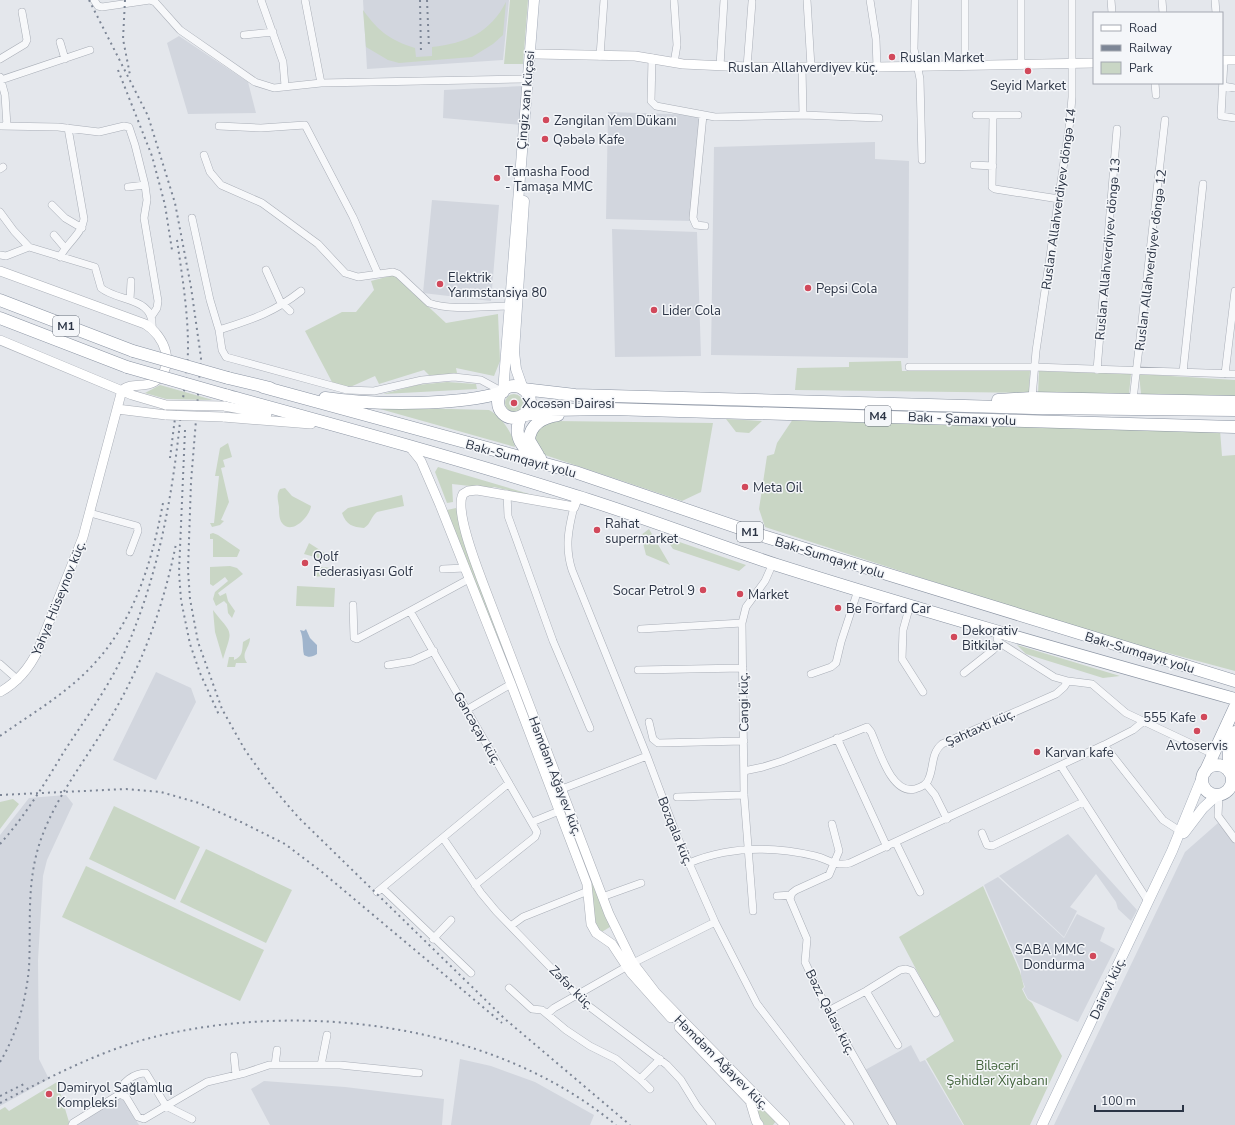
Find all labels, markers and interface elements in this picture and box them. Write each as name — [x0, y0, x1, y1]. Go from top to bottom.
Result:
legend — [1093, 12, 1223, 84]
text: Road — [1129, 20, 1157, 36]
text: Railway — [1129, 40, 1173, 56]
place label: Ruslan Market — [900, 49, 985, 67]
street label: Çingiz xan küçəsi — [513, 50, 539, 150]
marker: Ruslan Market — [887, 52, 897, 62]
street label: Ruslan Allahverdiyev küç. — [728, 59, 878, 77]
text: Park — [1129, 60, 1154, 76]
marker: Seyid Market — [1023, 66, 1033, 76]
place label: Seyid Market — [990, 77, 1066, 95]
street label: Ruslan Allahverdiyev döngə 14 — [1037, 107, 1081, 291]
place label: Zəngilan Yem Dükanı — [554, 112, 677, 130]
marker: Zəngilan Yem Dükanı — [541, 115, 551, 125]
place label: Qəbələ Kafe — [553, 131, 625, 149]
marker: Qəbələ Kafe — [540, 134, 550, 144]
street label: Ruslan Allahverdiyev döngə 13 — [1091, 157, 1125, 341]
place label: Tamasha Food - Tamaşa MMC — [505, 163, 593, 196]
street label: Ruslan Allahverdiyev döngə 12 — [1131, 168, 1171, 352]
marker: Tamasha Food - Tamaşa MMC — [492, 173, 502, 183]
place label: Elektrik Yarımstansiya 80 — [447, 269, 547, 302]
marker: Elektrik Yarımstansiya 80 — [435, 279, 445, 289]
place label: Pepsi Cola — [816, 280, 877, 298]
marker: Pepsi Cola — [803, 283, 813, 293]
place label: Lider Cola — [662, 302, 721, 320]
marker: Lider Cola — [649, 305, 659, 315]
road number: M1 — [53, 316, 79, 336]
place label: Xocəsən Dairəsi — [522, 395, 615, 413]
marker: Xocəsən Dairəsi — [509, 398, 519, 408]
road number: M4 — [865, 406, 891, 426]
street label: Bakı - Şamaxı yolu — [907, 408, 1016, 430]
street label: Bakı-Sumqayıt yolu — [463, 436, 578, 482]
place label: Meta Oil — [753, 479, 803, 497]
marker: Meta Oil — [740, 482, 750, 492]
place label: Rahat supermarket — [605, 515, 679, 548]
road number: M1 — [737, 522, 763, 542]
marker: Rahat supermarket — [592, 525, 602, 535]
street label: Bakı-Sumqayıt yolu — [773, 533, 887, 583]
street label: Yəhya Hüseynov küç. — [27, 538, 90, 659]
place label: Qolf Federasiyası Golf — [313, 548, 414, 581]
marker: Qolf Federasiyası Golf — [300, 558, 310, 568]
place label: Socar Petrol 9 — [613, 582, 695, 600]
marker: Socar Petrol 9 — [698, 585, 708, 595]
place label: Market — [748, 586, 789, 604]
marker: Market — [735, 589, 745, 599]
place label: Be Forfard Car — [846, 600, 931, 618]
marker: Be Forfard Car — [833, 603, 843, 613]
place label: Dekorativ Bitkilər — [962, 622, 1018, 655]
street label: Bakı-Sumqayıt yolu — [1083, 628, 1197, 678]
marker: Dekorativ Bitkilər — [949, 632, 959, 642]
street label: Cəngi küç. — [734, 672, 754, 732]
street label: Gəncəçay küç. — [449, 688, 506, 769]
street label: Şahtaxtı küç. — [943, 705, 1018, 751]
place label: 555 Kafe — [1143, 709, 1196, 727]
marker: 555 Kafe — [1199, 712, 1209, 722]
street label: Həmdəm Ağayev küç. — [524, 714, 586, 839]
marker: Avtoservis — [1192, 726, 1202, 736]
place label: Avtoservis — [1166, 737, 1228, 755]
place label: Karvan kafe — [1045, 744, 1114, 762]
marker: Karvan kafe — [1032, 747, 1042, 757]
street label: Bozqala küç. — [653, 794, 697, 869]
place label: SABA MMC Dondurma — [1015, 941, 1085, 974]
marker: SABA MMC Dondurma — [1088, 951, 1098, 961]
street label: Dairəvi küç. — [1086, 954, 1130, 1023]
street label: Zəfər küç. — [545, 961, 598, 1014]
street label: Bəzz Qalası küç. — [801, 966, 860, 1058]
street label: Həmdəm Ağayev küç. — [670, 1011, 773, 1114]
park label: Biləcəri Şəhidlər Xiyabanı — [946, 1057, 1048, 1090]
place label: Dəmiryol Sağlamlıq Kompleksi — [57, 1079, 173, 1112]
scale bar — [1095, 1087, 1183, 1113]
marker: Dəmiryol Sağlamlıq Kompleksi — [44, 1089, 54, 1099]
text: 100 m — [1101, 1093, 1136, 1109]

